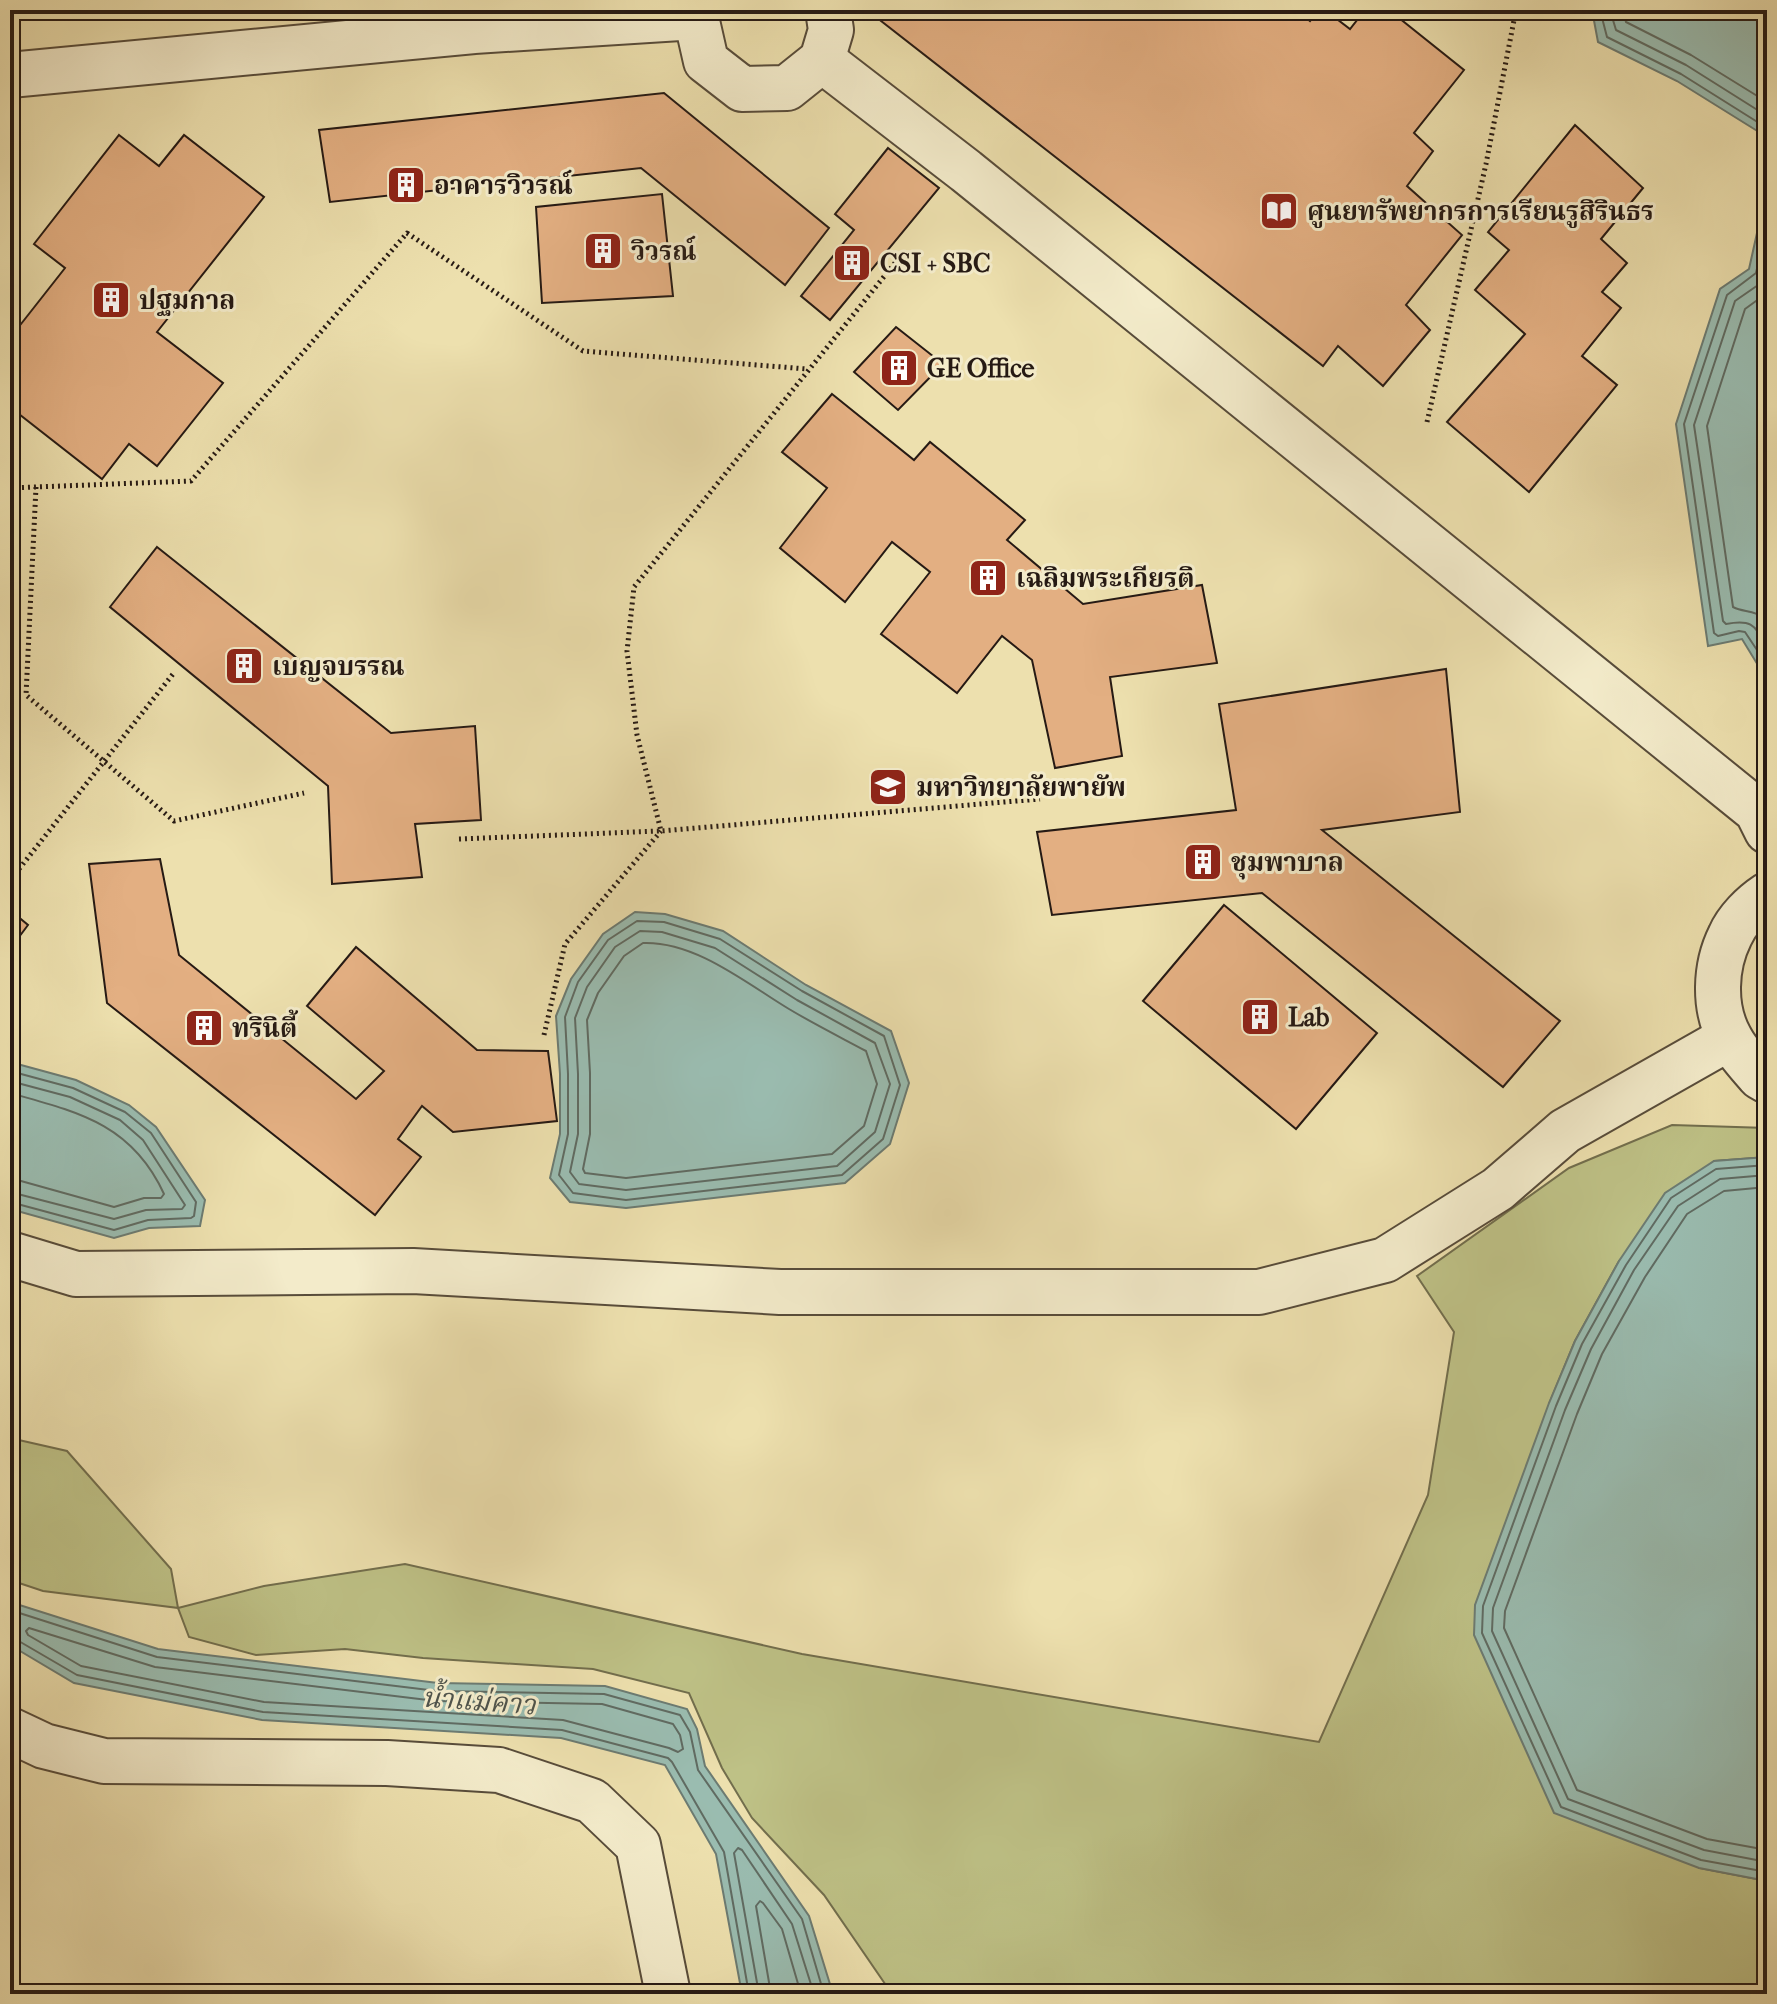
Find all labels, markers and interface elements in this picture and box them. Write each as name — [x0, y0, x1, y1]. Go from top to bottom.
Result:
building icon: อาคารวิวรณ์ — [385, 164, 427, 206]
place label: อาคารวิวรณ์ — [434, 169, 573, 201]
library icon: ศูนยทรัพยากรการเรียนรูสิรินธร — [1258, 190, 1300, 232]
place label: ศูนยทรัพยากรการเรียนรูสิรินธร — [1307, 196, 1654, 229]
building icon: วิวรณ์ — [582, 230, 624, 272]
place label: วิวรณ์ — [631, 235, 696, 267]
building icon: CSI + SBC — [831, 242, 873, 284]
place label: CSI + SBC — [880, 248, 990, 279]
building icon: ปฐมกาล — [90, 279, 132, 321]
place label: ปฐมกาล — [139, 285, 235, 317]
building icon: GE Office — [878, 347, 920, 389]
place label: GE Office — [927, 353, 1035, 384]
building icon: เฉลิมพระเกียรติ — [967, 557, 1009, 599]
place label: เฉลิมพระเกียรติ — [1016, 563, 1195, 594]
building icon: เบญจบรรณ — [223, 645, 265, 687]
place label: เบญจบรรณ — [272, 651, 405, 682]
school or university icon: มหาวิทยาลัยพายัพ — [867, 766, 909, 808]
place label: มหาวิทยาลัยพายัพ — [916, 772, 1126, 803]
building icon: ชุมพาบาล — [1182, 841, 1224, 883]
place label: ชุมพาบาล — [1231, 847, 1344, 880]
building icon: Lab — [1239, 996, 1281, 1038]
place label: Lab — [1288, 1002, 1330, 1033]
building icon: ทรินิตี้ — [183, 1007, 225, 1049]
place label: ทรินิตี้ — [232, 1009, 299, 1044]
water label: น้ำแม่คาว — [421, 1677, 539, 1722]

